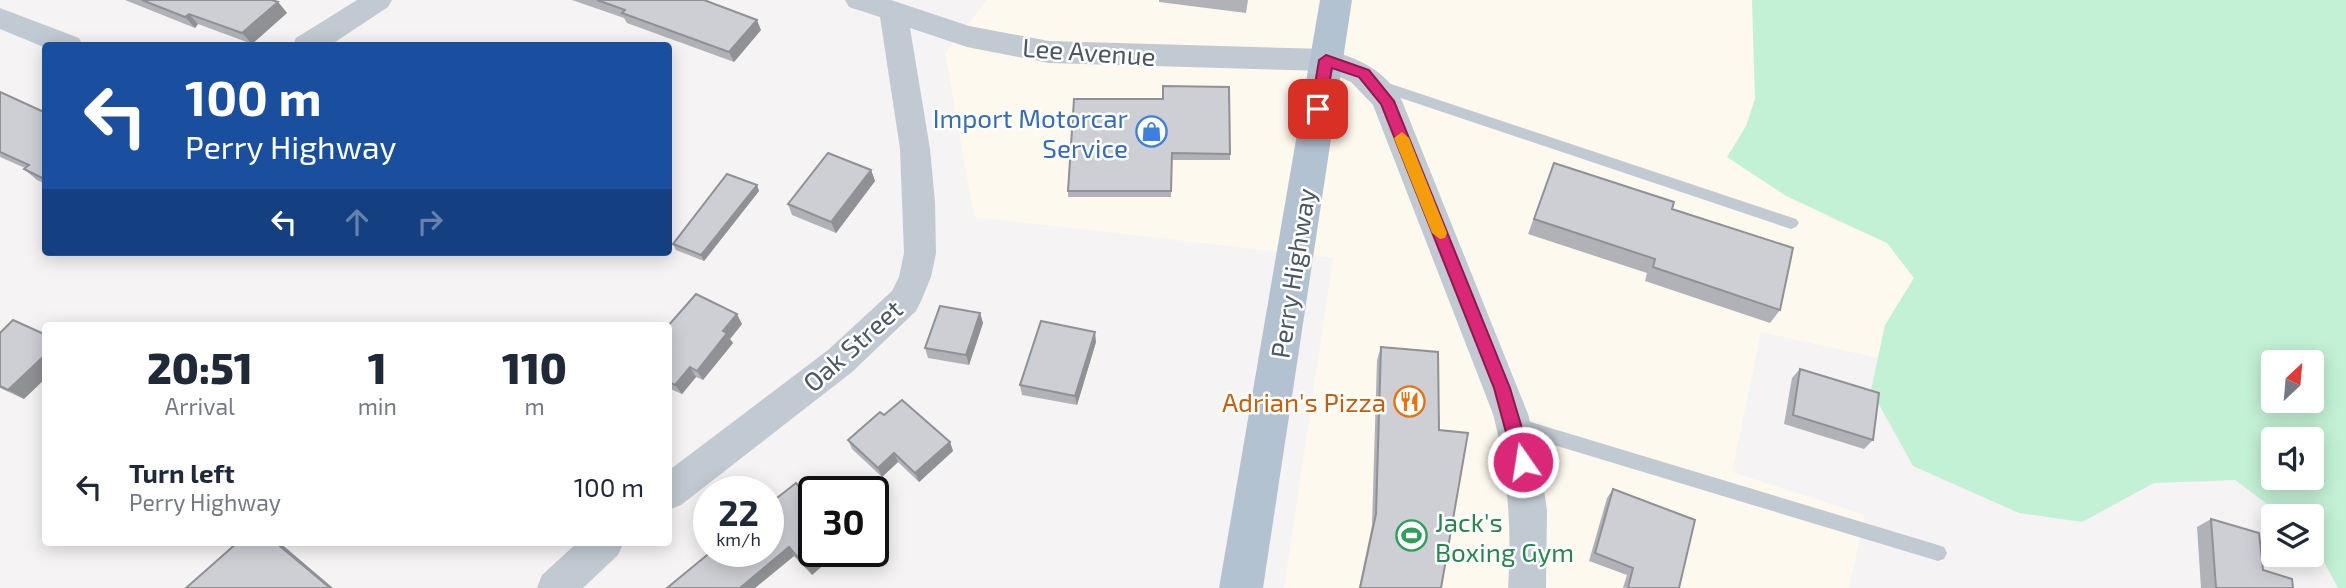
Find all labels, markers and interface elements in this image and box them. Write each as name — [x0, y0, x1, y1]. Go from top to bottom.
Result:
street label: Lee Avenue — [1021, 31, 1157, 71]
text: 100 m — [185, 67, 322, 126]
icon: left — [70, 70, 161, 161]
pin — [1288, 79, 1348, 139]
icon: arrive — [1299, 90, 1337, 128]
place label: Import Motorcar Service — [933, 102, 1128, 163]
shop icon: Import Motorcar Service — [1134, 115, 1168, 149]
text: Perry Highway — [185, 127, 396, 165]
street label: Perry Highway — [1263, 186, 1321, 360]
icon: left — [265, 203, 303, 241]
icon: ahead — [338, 203, 376, 241]
icon: right — [411, 203, 449, 241]
street label: Oak Street — [796, 292, 908, 398]
text: 20:51 — [147, 342, 253, 392]
text: 1 — [368, 342, 387, 392]
text: 110 — [502, 342, 567, 392]
north arrow — [2261, 350, 2324, 413]
map controls — [2261, 350, 2324, 567]
restaurant icon: Adrian's Pizza — [1392, 384, 1426, 418]
place label: Adrian's Pizza — [1222, 386, 1386, 417]
text: Arrival — [165, 392, 235, 420]
text: min — [358, 392, 397, 420]
text: m — [524, 392, 545, 420]
position arrow — [1486, 425, 1560, 499]
button: sound — [2261, 427, 2324, 490]
text: Turn left — [129, 457, 235, 488]
icon: left — [70, 468, 108, 506]
text: 100 m — [574, 471, 644, 502]
speed limit sign: 30 — [798, 476, 889, 567]
text: Perry Highway — [129, 488, 281, 516]
text: 22 — [718, 491, 759, 533]
button: layers — [2261, 504, 2324, 567]
place label: Jack's Boxing Gym — [1435, 506, 1574, 567]
sports icon: Jack's Boxing Gym — [1395, 519, 1429, 553]
text: km/h — [716, 528, 761, 550]

